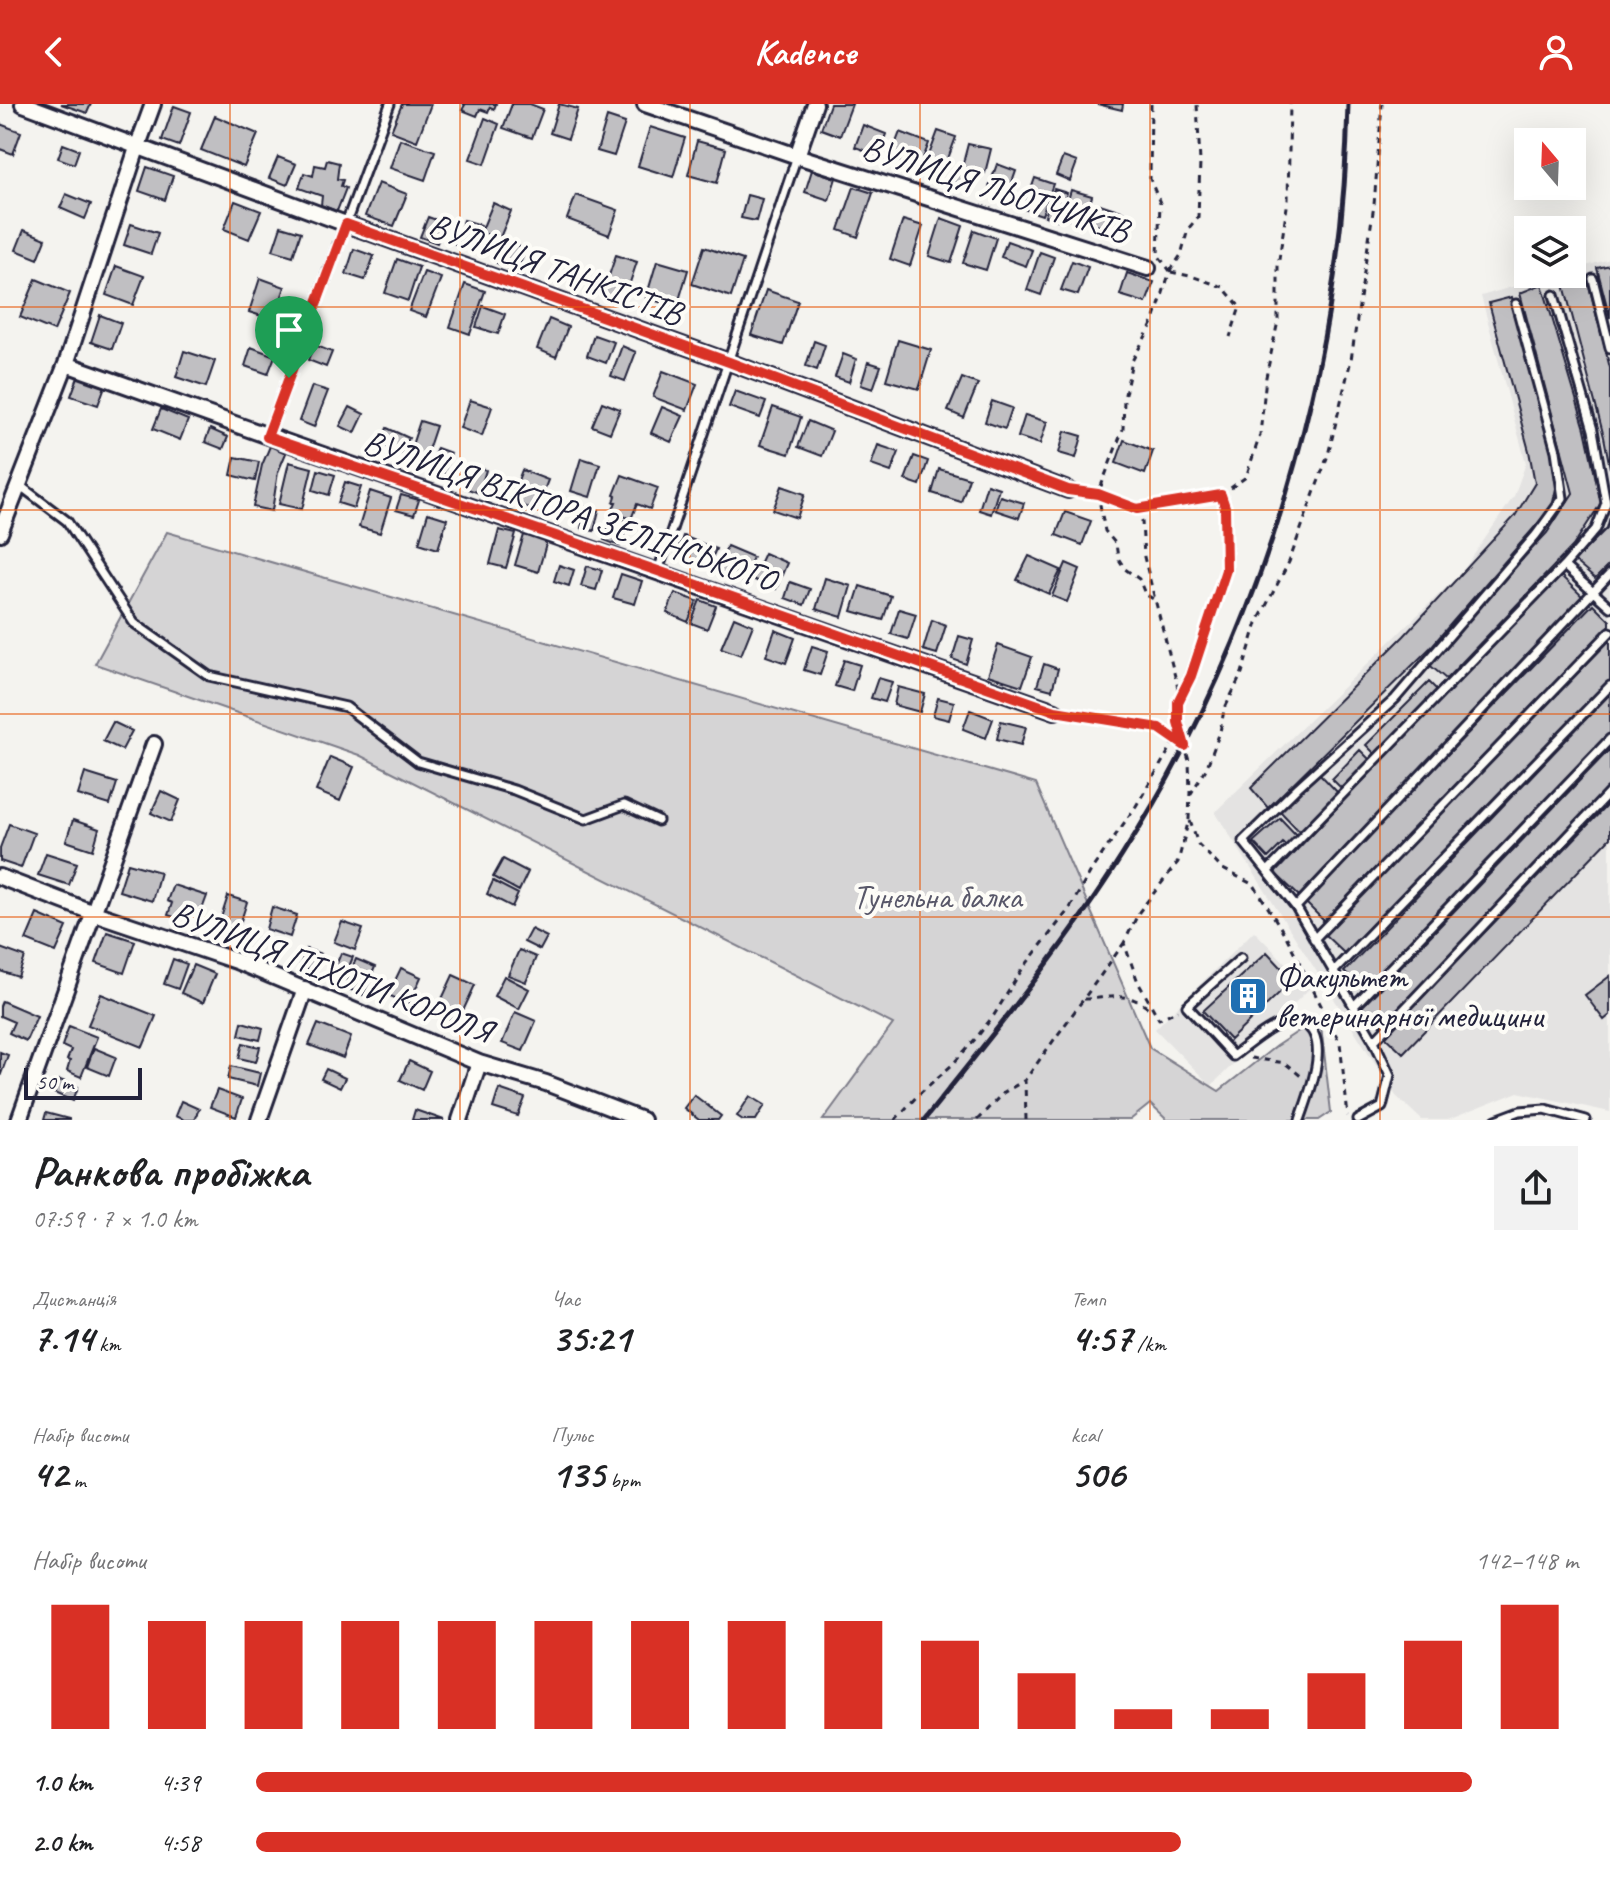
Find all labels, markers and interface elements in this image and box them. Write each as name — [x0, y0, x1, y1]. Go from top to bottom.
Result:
text: Kadence — [754, 29, 856, 75]
icon: back — [32, 30, 76, 74]
icon: person — [1534, 30, 1578, 74]
street label: ВУЛИЦЯ ЛЬОТЧИКІВ — [857, 125, 1137, 253]
north arrow — [1514, 128, 1586, 200]
map controls — [1514, 128, 1586, 288]
street label: ВУЛИЦЯ ТАНКІСТІВ — [423, 203, 691, 335]
button: layers — [1514, 216, 1586, 288]
pin — [255, 296, 323, 378]
icon: arrive — [267, 308, 311, 352]
street label: ВУЛИЦЯ ВІКТОРА ЗЕЛІНСЬКОГО — [358, 420, 785, 602]
park label: Тунельна балка — [852, 875, 1024, 918]
street label: ВУЛИЦЯ ПІХОТИ КОРОЛЯ — [166, 891, 502, 1054]
place label: Факультет ветеринарної медицини — [1276, 955, 1546, 1037]
building icon: Факультет ветеринарної медицини — [1227, 975, 1269, 1017]
scale bar — [24, 1064, 142, 1100]
text: 50 m — [36, 1068, 73, 1096]
text: Ранкова пробіжка — [32, 1144, 308, 1199]
button: share — [1494, 1146, 1578, 1230]
text: 07:59 · 7 × 1.0 km — [32, 1202, 198, 1235]
text: Дистанція — [32, 1285, 116, 1313]
text: Час — [551, 1285, 580, 1313]
text: Темп — [1071, 1285, 1106, 1313]
text: 7.14 — [32, 1313, 94, 1363]
text: 35:21 — [551, 1313, 631, 1363]
text: 4:57 — [1071, 1313, 1132, 1363]
text: km — [94, 1330, 121, 1358]
text: /km — [1132, 1330, 1166, 1358]
text: Набір висоти — [32, 1421, 128, 1449]
text: Пульс — [551, 1421, 594, 1449]
text: kcal — [1071, 1421, 1100, 1449]
text: 42 — [32, 1449, 68, 1499]
text: 135 — [551, 1449, 605, 1499]
text: 506 — [1071, 1449, 1125, 1499]
text: m — [68, 1466, 86, 1494]
text: bpm — [605, 1466, 640, 1494]
text: Набір висоти — [32, 1544, 145, 1577]
text: 142–148 m — [1475, 1544, 1578, 1577]
text: 1.0 km — [32, 1766, 92, 1799]
text: 4:39 — [160, 1766, 200, 1799]
text: 2.0 km — [32, 1826, 92, 1859]
text: 4:58 — [160, 1826, 200, 1859]

